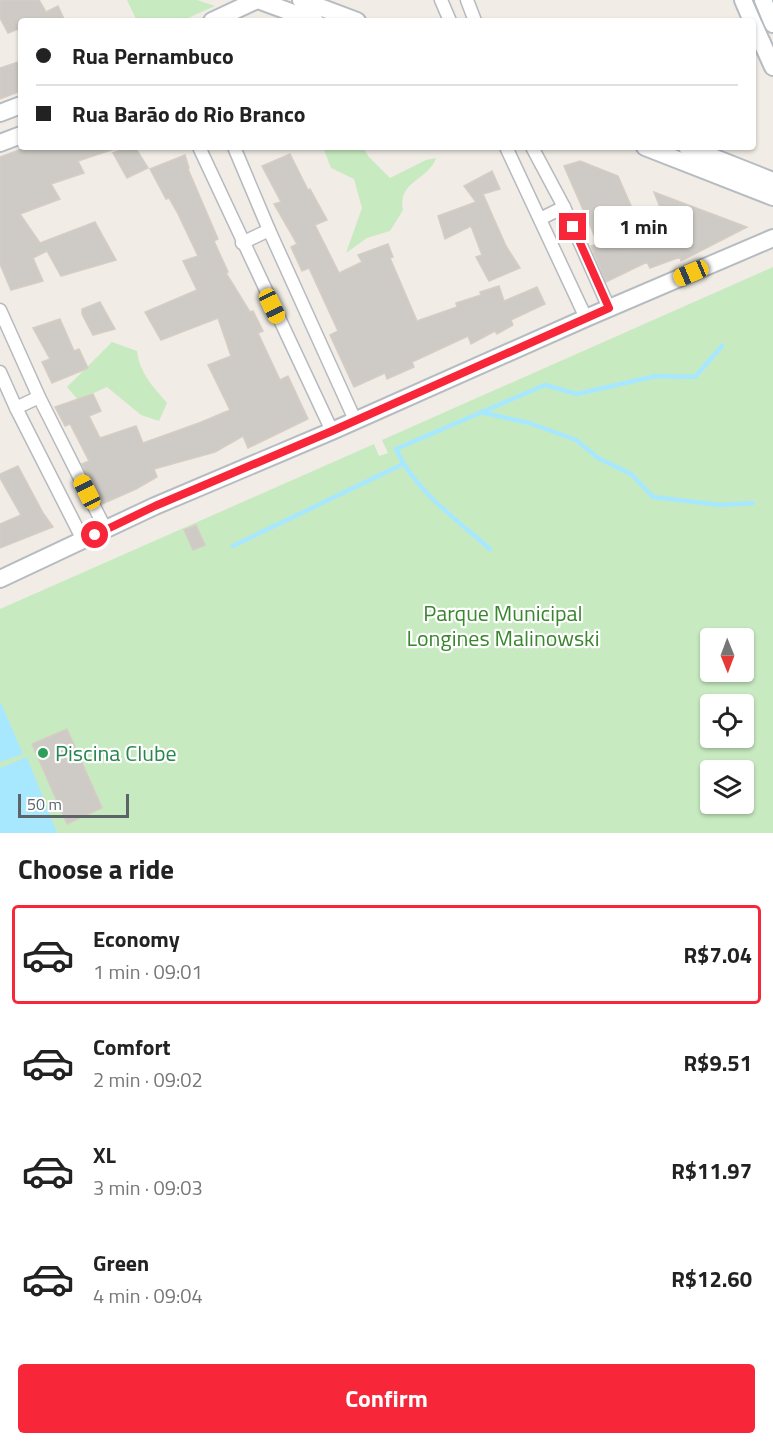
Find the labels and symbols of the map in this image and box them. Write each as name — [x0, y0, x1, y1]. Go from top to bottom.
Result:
callout: 1 min — [594, 206, 693, 248]
route end — [559, 213, 586, 240]
car — [671, 258, 711, 288]
car — [256, 286, 288, 326]
car — [71, 472, 103, 512]
route start — [81, 521, 108, 548]
park label: Parque Municipal Longines Malinowski — [407, 596, 599, 655]
north arrow — [700, 628, 754, 682]
place label: Piscina Clube — [55, 736, 177, 770]
marker: Piscina Clube — [36, 746, 50, 760]
scale bar — [18, 791, 129, 818]

